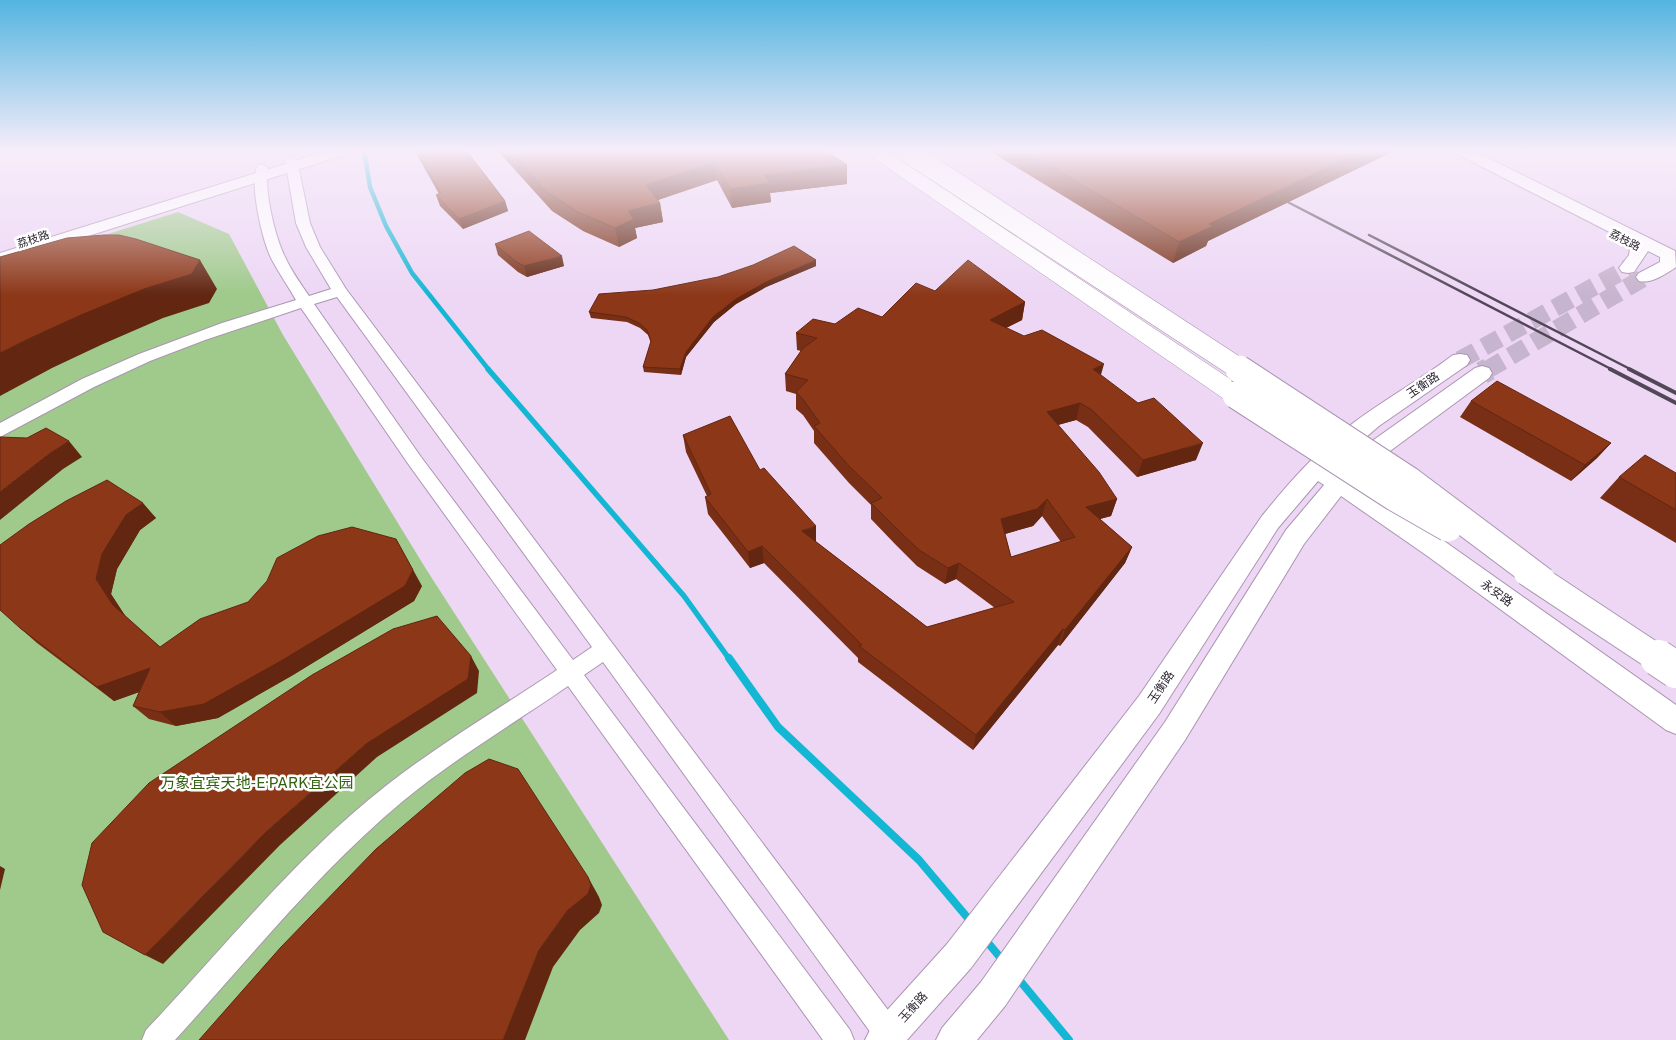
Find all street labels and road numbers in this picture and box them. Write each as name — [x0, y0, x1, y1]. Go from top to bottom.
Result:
street label: 荔枝路 — [1608, 227, 1642, 253]
street label: 荔枝路 — [15, 228, 51, 250]
street label: 玉衡路 — [1404, 369, 1442, 401]
street label: 永安路 — [1478, 577, 1516, 609]
street label: 玉衡路 — [1145, 668, 1177, 706]
street label: 玉衡路 — [896, 989, 930, 1025]

